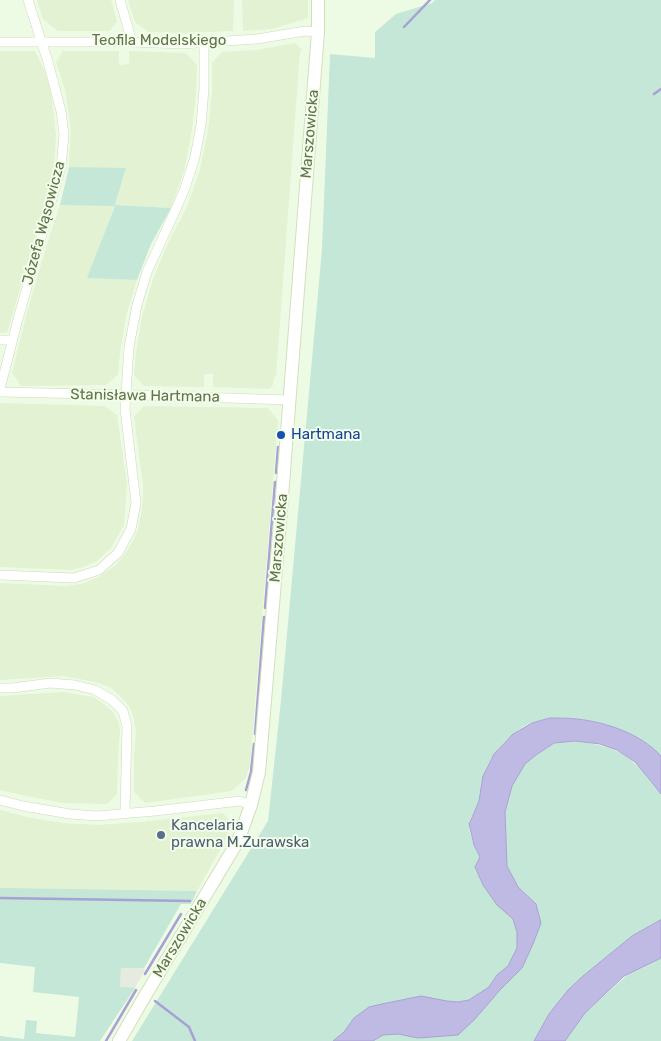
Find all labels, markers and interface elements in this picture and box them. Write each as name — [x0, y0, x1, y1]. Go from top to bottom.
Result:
street label: Teofila Modelskiego — [92, 32, 226, 50]
street label: Marszowicka — [297, 89, 323, 179]
street label: Józefa Wąsowicza — [19, 159, 69, 287]
street label: Stanisława Hartmana — [70, 386, 220, 406]
place label: Hartmana — [291, 426, 361, 444]
marker: Hartmana — [275, 429, 287, 441]
street label: Marszowicka — [266, 493, 292, 583]
place label: Kancelaria prawna M.Zurawska — [171, 817, 309, 852]
marker: Kancelaria prawna M.Zurawska — [155, 829, 167, 841]
street label: Marszowicka — [149, 895, 211, 981]

